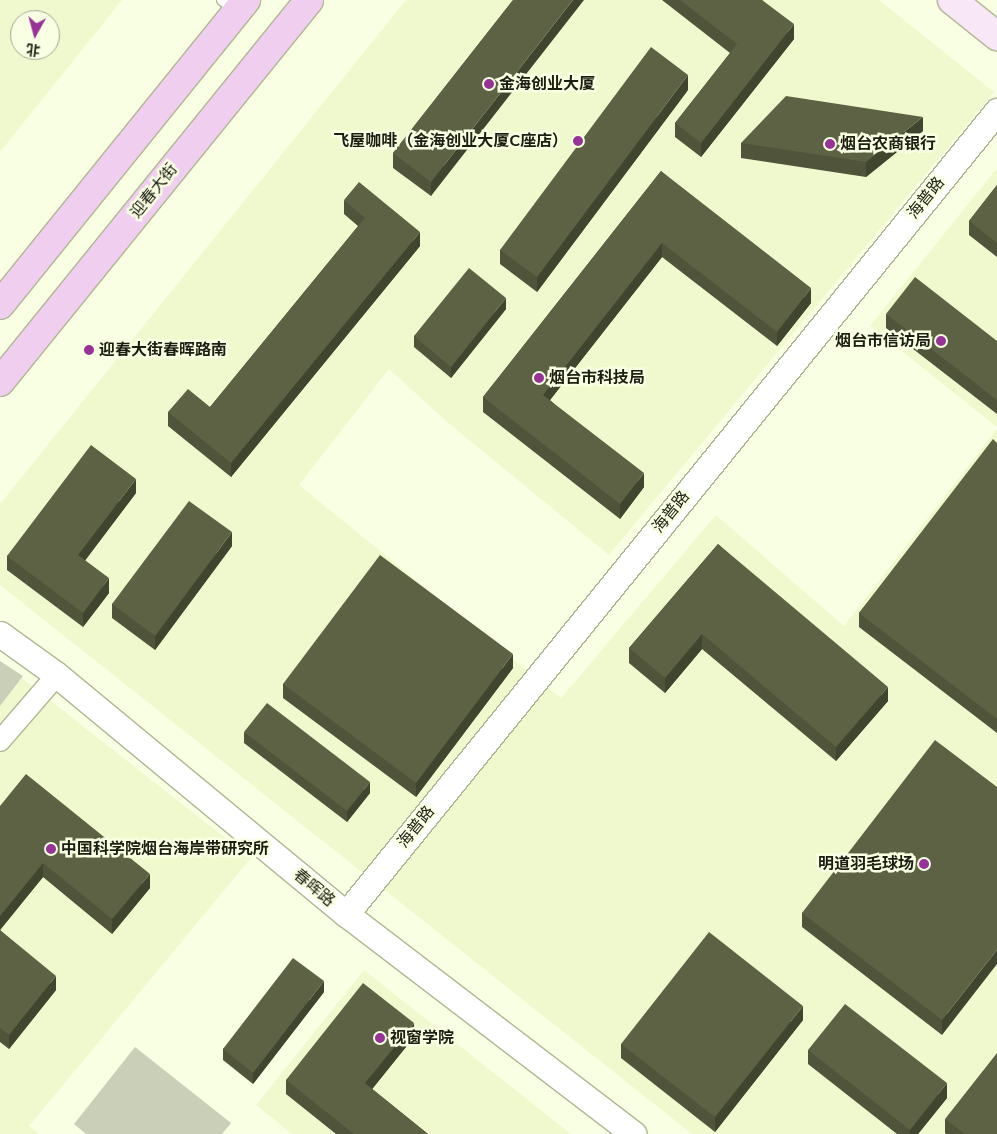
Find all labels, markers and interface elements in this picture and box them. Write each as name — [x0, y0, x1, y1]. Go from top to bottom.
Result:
north arrow — [10, 10, 60, 60]
text: 北 — [25, 39, 41, 60]
place label: 金海创业大厦 — [499, 74, 595, 94]
marker: 金海创业大厦 — [483, 78, 495, 90]
place label: 飞屋咖啡（金海创业大厦C座店） — [333, 131, 568, 151]
place label: 烟台农商银行 — [840, 134, 936, 154]
marker: 飞屋咖啡（金海创业大厦C座店） — [572, 135, 584, 147]
marker: 烟台农商银行 — [824, 138, 836, 150]
street label: 迎春大街 — [126, 160, 182, 222]
street label: 海普路 — [903, 173, 949, 223]
place label: 烟台市信访局 — [835, 331, 931, 351]
marker: 烟台市信访局 — [935, 335, 947, 347]
place label: 迎春大街春晖路南 — [99, 340, 227, 360]
marker: 迎春大街春晖路南 — [83, 344, 95, 356]
place label: 烟台市科技局 — [549, 368, 645, 388]
marker: 烟台市科技局 — [533, 372, 545, 384]
street label: 海普路 — [648, 487, 694, 537]
street label: 海普路 — [393, 802, 439, 852]
place label: 中国科学院烟台海岸带研究所 — [61, 839, 269, 859]
marker: 中国科学院烟台海岸带研究所 — [45, 843, 57, 855]
place label: 明道羽毛球场 — [818, 854, 914, 874]
marker: 明道羽毛球场 — [918, 858, 930, 870]
street label: 春晖路 — [289, 865, 339, 911]
place label: 视窗学院 — [390, 1028, 454, 1048]
marker: 视窗学院 — [374, 1032, 386, 1044]

